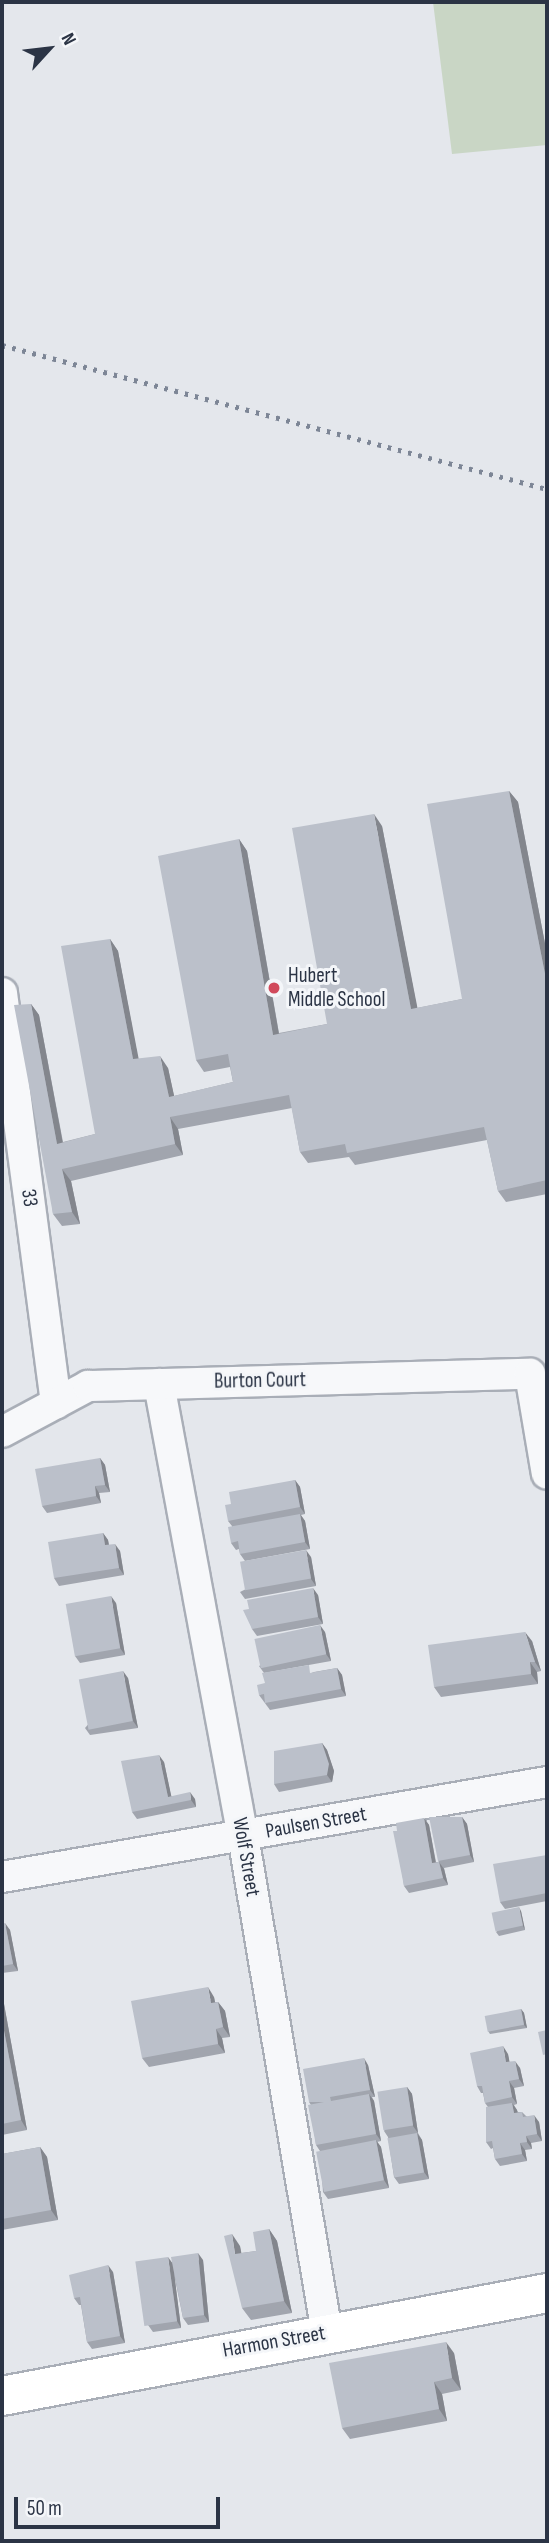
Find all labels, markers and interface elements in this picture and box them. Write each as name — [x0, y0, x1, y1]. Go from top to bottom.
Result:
north arrow — [14, 14, 84, 84]
text: N — [56, 29, 81, 49]
place label: Hubert Middle School — [288, 963, 385, 1013]
marker: Hubert Middle School — [266, 980, 282, 996]
street label: 33 — [15, 1188, 43, 1208]
street label: Burton Court — [214, 1368, 306, 1394]
street label: Paulsen Street — [264, 1802, 368, 1844]
street label: Wolf Street — [227, 1816, 265, 1898]
street label: Harmon Street — [221, 2321, 327, 2363]
scale bar — [18, 2484, 224, 2528]
text: 50 m — [27, 2496, 62, 2521]

